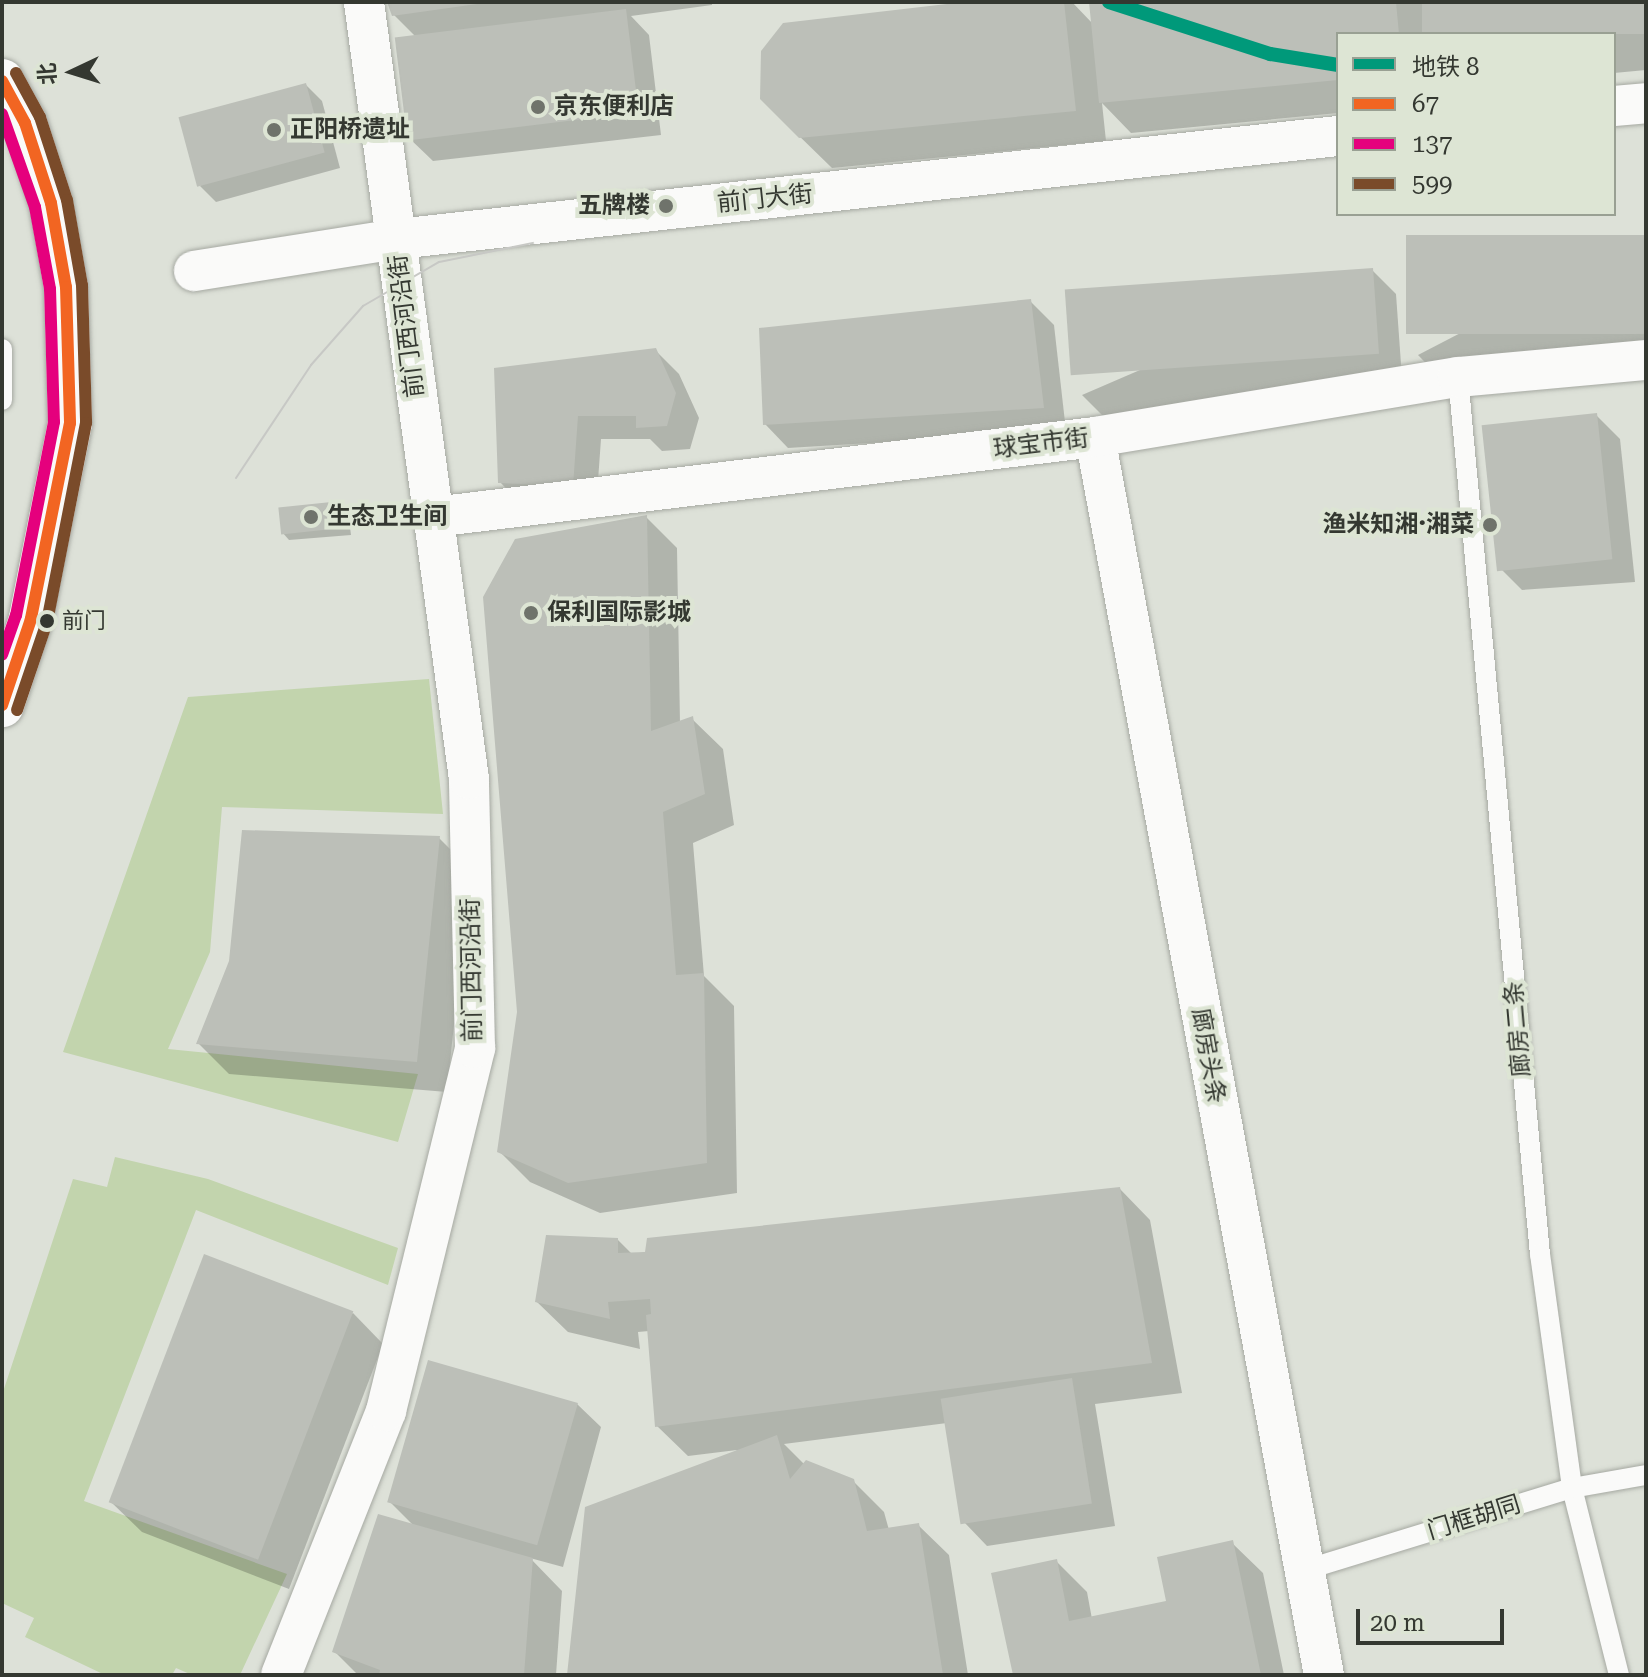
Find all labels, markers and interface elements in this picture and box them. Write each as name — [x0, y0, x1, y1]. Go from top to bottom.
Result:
north arrow — [32, 32, 112, 112]
legend — [1336, 32, 1616, 216]
text: 地铁 8 — [1412, 53, 1480, 81]
text: 北 — [34, 62, 61, 86]
text: 67 — [1412, 90, 1439, 118]
place label: 京东便利店 — [554, 93, 674, 121]
marker: 京东便利店 — [529, 98, 547, 116]
place label: 正阳桥遗址 — [290, 116, 410, 144]
marker: 正阳桥遗址 — [265, 121, 283, 139]
text: 137 — [1412, 130, 1452, 158]
text: 599 — [1412, 170, 1452, 198]
street label: 前门大街 — [716, 180, 814, 218]
place label: 五牌楼 — [578, 192, 650, 220]
marker: 五牌楼 — [657, 197, 675, 215]
street label: 前门西河沿街 — [384, 253, 430, 399]
street label: 球宝市街 — [992, 424, 1090, 464]
place label: 生态卫生间 — [327, 503, 447, 531]
marker: 生态卫生间 — [302, 508, 320, 526]
place label: 渔米知湘·湘菜 — [1323, 511, 1474, 539]
marker: 渔米知湘·湘菜 — [1481, 516, 1499, 534]
place label: 保利国际影城 — [547, 599, 691, 627]
marker: 保利国际影城 — [522, 604, 540, 622]
place label: 前门 — [62, 608, 106, 634]
marker: 前门 — [39, 613, 55, 629]
street label: 前门西河沿街 — [456, 898, 488, 1042]
street label: 廊房二条 — [1499, 980, 1537, 1078]
street label: 廊房头条 — [1185, 1006, 1231, 1106]
street label: 门框胡同 — [1424, 1490, 1524, 1546]
scale bar — [1360, 1593, 1508, 1643]
text: 20 m — [1370, 1609, 1425, 1637]

